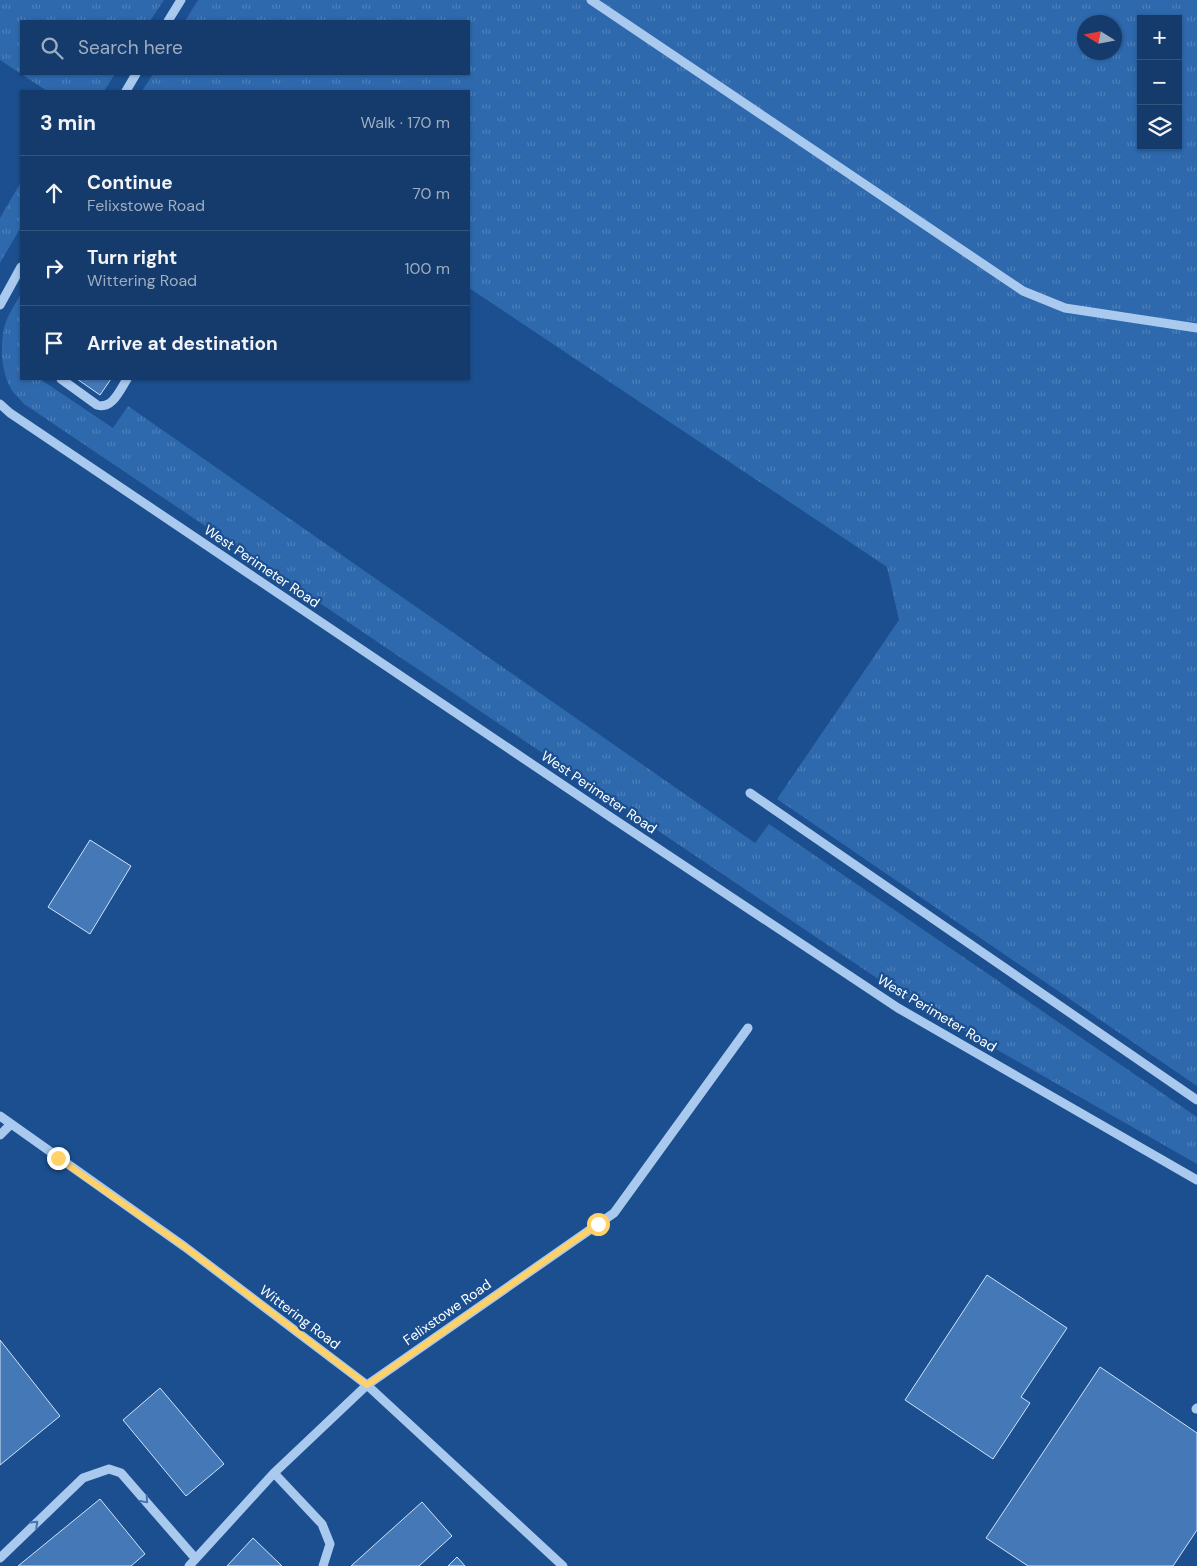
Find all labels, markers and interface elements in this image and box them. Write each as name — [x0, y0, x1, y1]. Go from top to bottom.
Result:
north arrow — [1077, 15, 1122, 60]
map controls — [1137, 15, 1182, 150]
button: + — [1137, 15, 1182, 60]
search box — [20, 20, 470, 75]
icon: search — [38, 34, 66, 62]
text: Search here — [78, 35, 183, 60]
button: − — [1137, 60, 1182, 105]
button: layers — [1137, 105, 1182, 150]
text: 3 min — [40, 109, 96, 137]
text: Walk · 170 m — [361, 112, 450, 133]
text: Continue — [87, 170, 173, 195]
icon: ahead — [40, 179, 68, 207]
text: 70 m — [412, 183, 450, 204]
text: Felixstowe Road — [87, 195, 205, 216]
text: Turn right — [87, 245, 177, 270]
icon: right — [40, 254, 68, 282]
text: 100 m — [405, 258, 450, 279]
text: Wittering Road — [87, 270, 197, 291]
icon: arrive — [40, 329, 68, 357]
text: Arrive at destination — [87, 331, 278, 356]
street label: West Perimeter Road — [201, 521, 323, 611]
street label: West Perimeter Road — [538, 747, 660, 837]
street label: West Perimeter Road — [874, 970, 1000, 1056]
route end — [47, 1147, 70, 1170]
route start — [587, 1213, 610, 1236]
street label: Felixstowe Road — [400, 1275, 494, 1349]
street label: Wittering Road — [256, 1281, 344, 1353]
one-way arrow — [139, 1495, 148, 1504]
one-way arrow — [29, 1521, 38, 1530]

